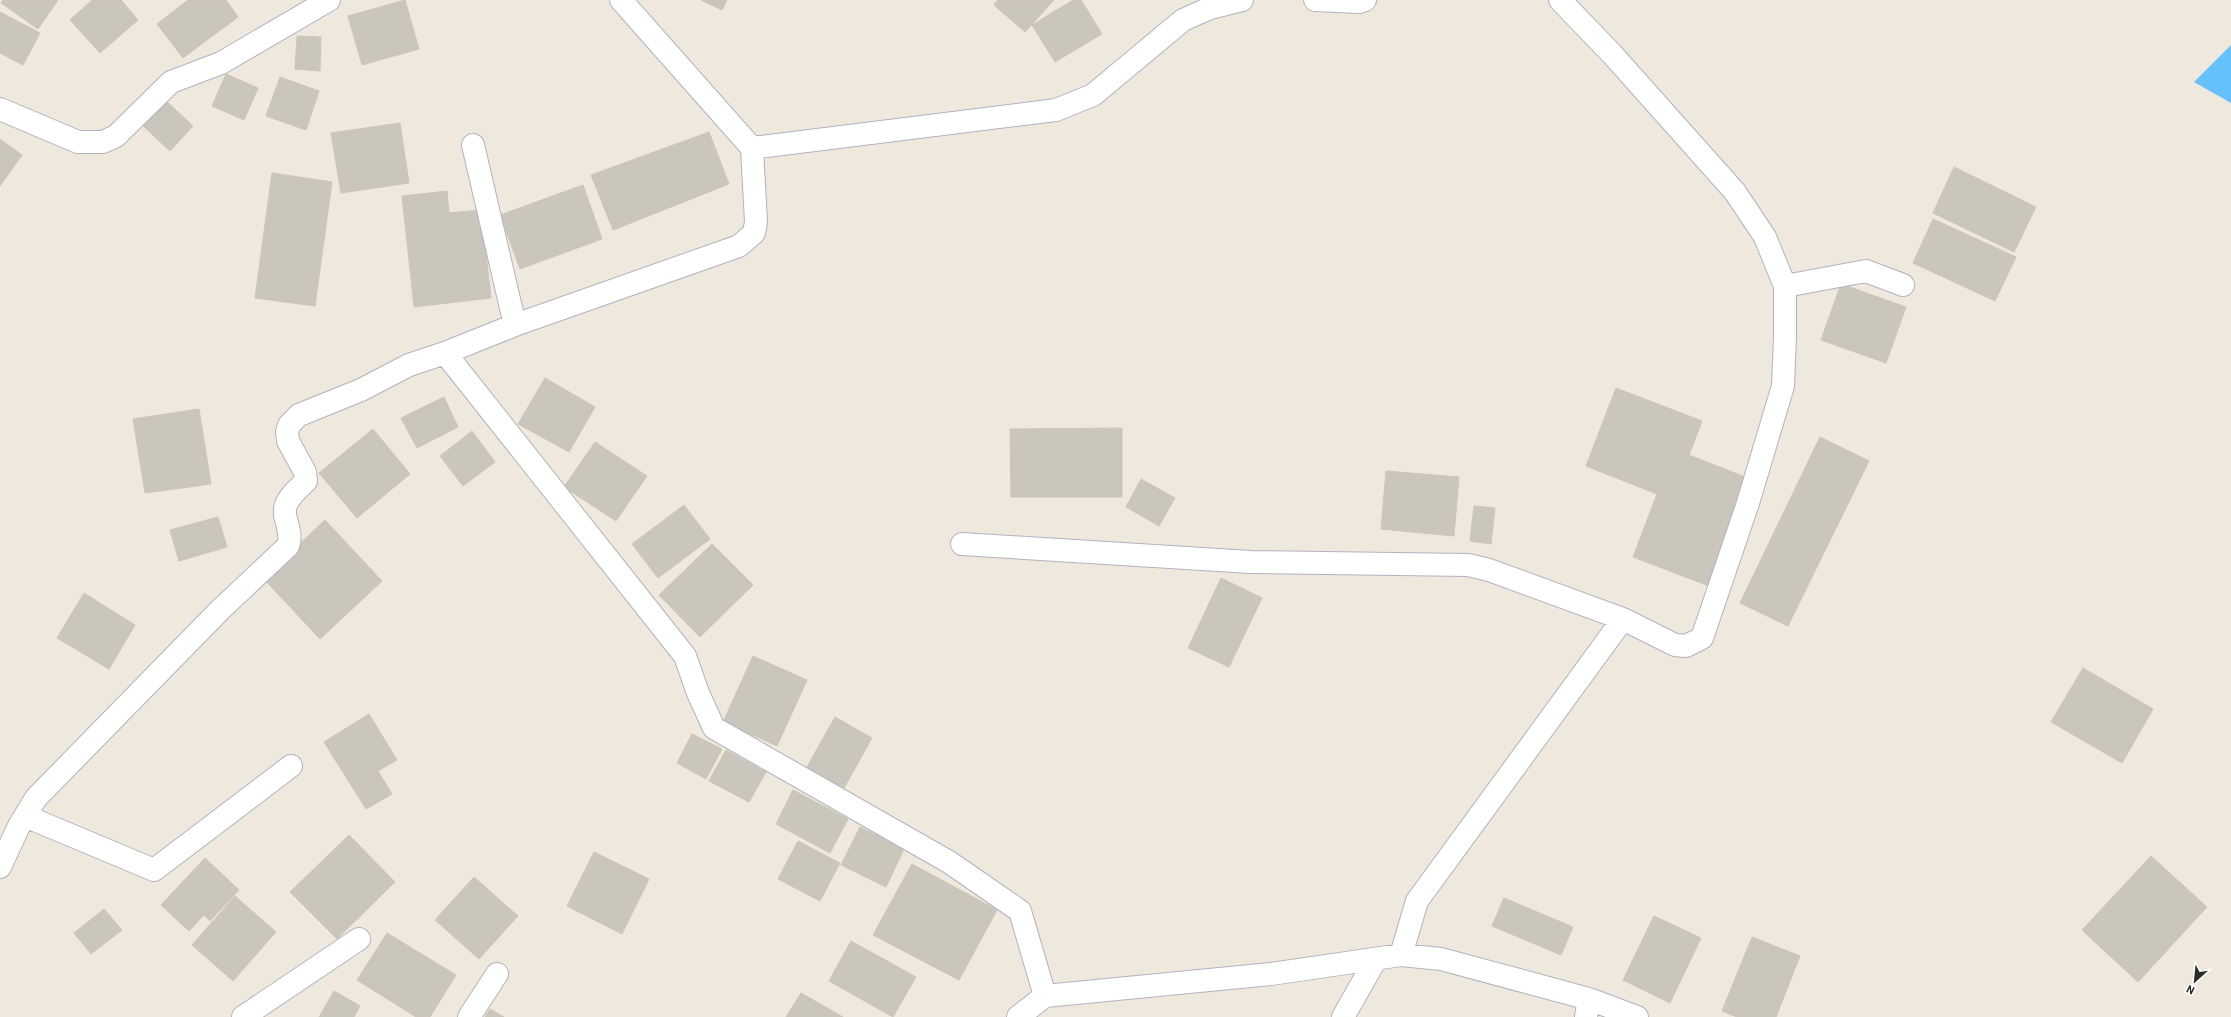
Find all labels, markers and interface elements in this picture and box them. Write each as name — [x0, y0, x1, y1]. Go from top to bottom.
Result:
north arrow — [2175, 961, 2215, 1001]
text: N — [2184, 983, 2196, 998]

